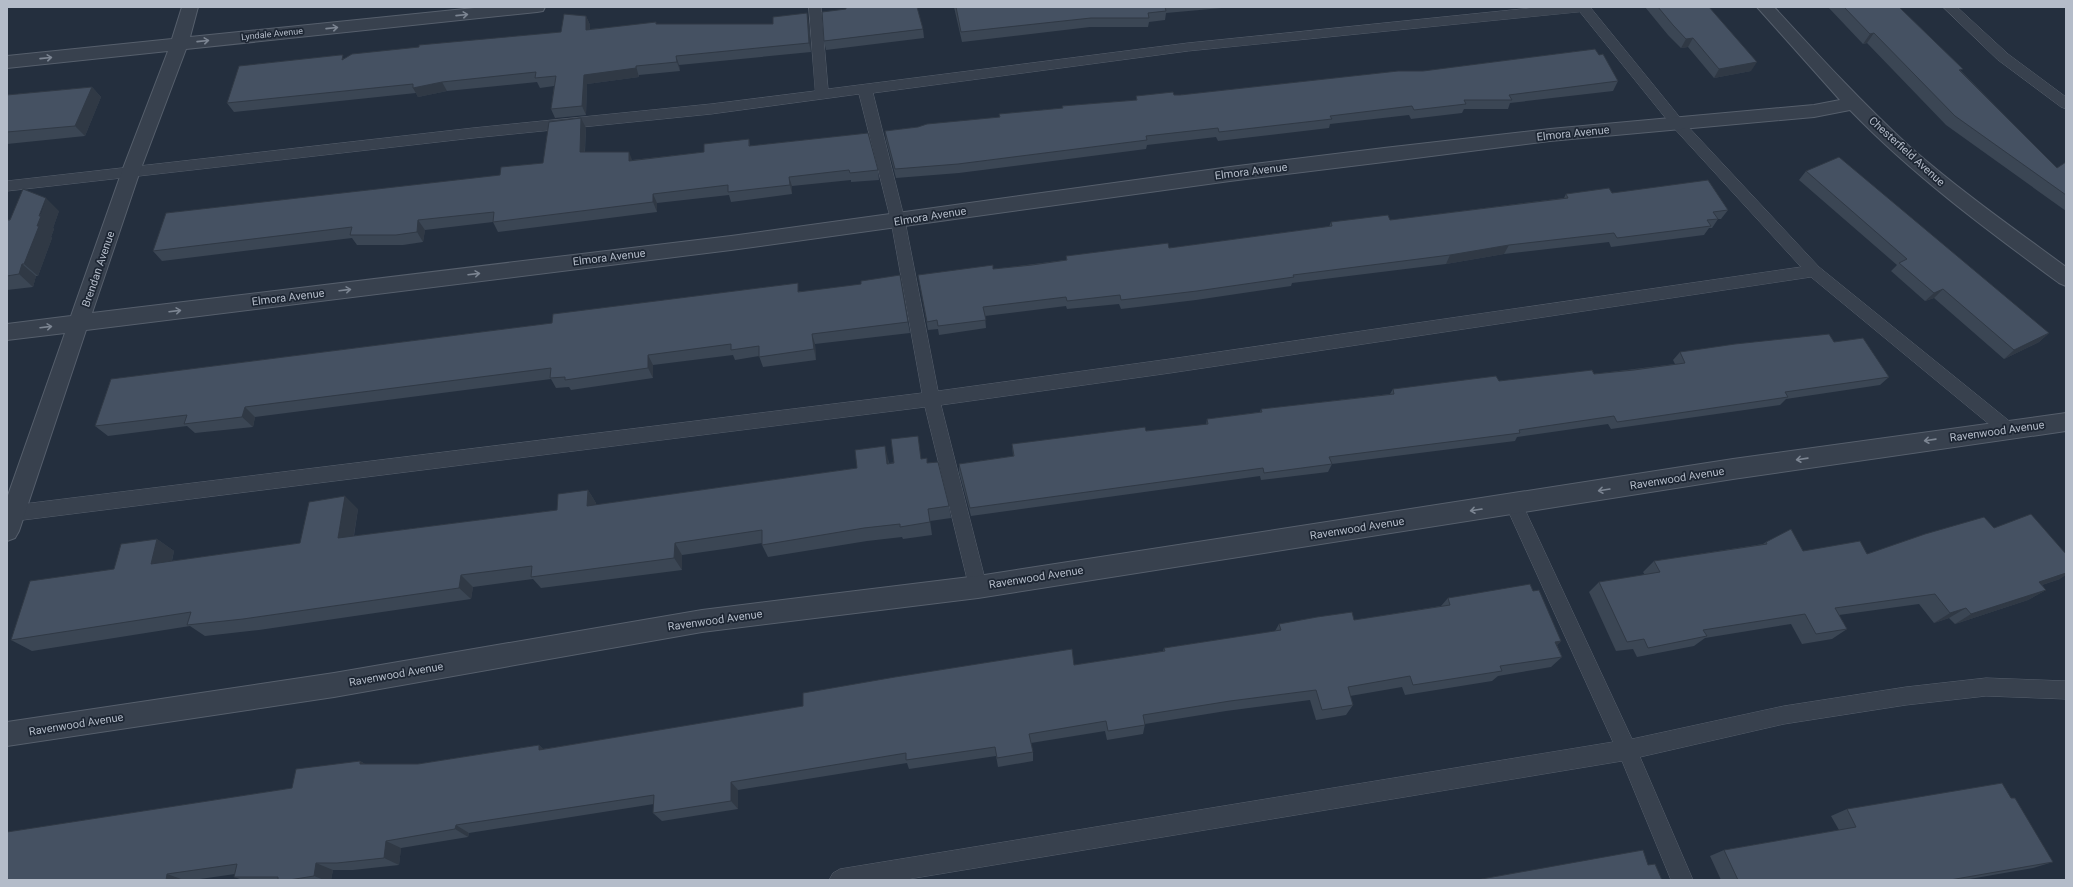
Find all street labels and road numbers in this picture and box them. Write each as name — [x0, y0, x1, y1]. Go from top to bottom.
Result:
street label: Lyndale Avenue — [241, 26, 304, 42]
street label: Chesterfield Avenue — [1866, 114, 1947, 189]
street label: Elmora Avenue — [1536, 123, 1610, 144]
street label: Elmora Avenue — [1214, 161, 1288, 182]
street label: Elmora Avenue — [893, 204, 967, 229]
street label: Brendan Avenue — [79, 229, 118, 309]
street label: Elmora Avenue — [572, 247, 646, 268]
street label: Elmora Avenue — [251, 287, 325, 308]
street label: Ravenwood Avenue — [1949, 418, 2045, 445]
street label: Ravenwood Avenue — [1629, 465, 1725, 492]
street label: Ravenwood Avenue — [1309, 515, 1405, 542]
street label: Ravenwood Avenue — [988, 564, 1084, 591]
street label: Ravenwood Avenue — [667, 607, 763, 634]
street label: Ravenwood Avenue — [348, 660, 444, 689]
street label: Ravenwood Avenue — [28, 711, 124, 738]

